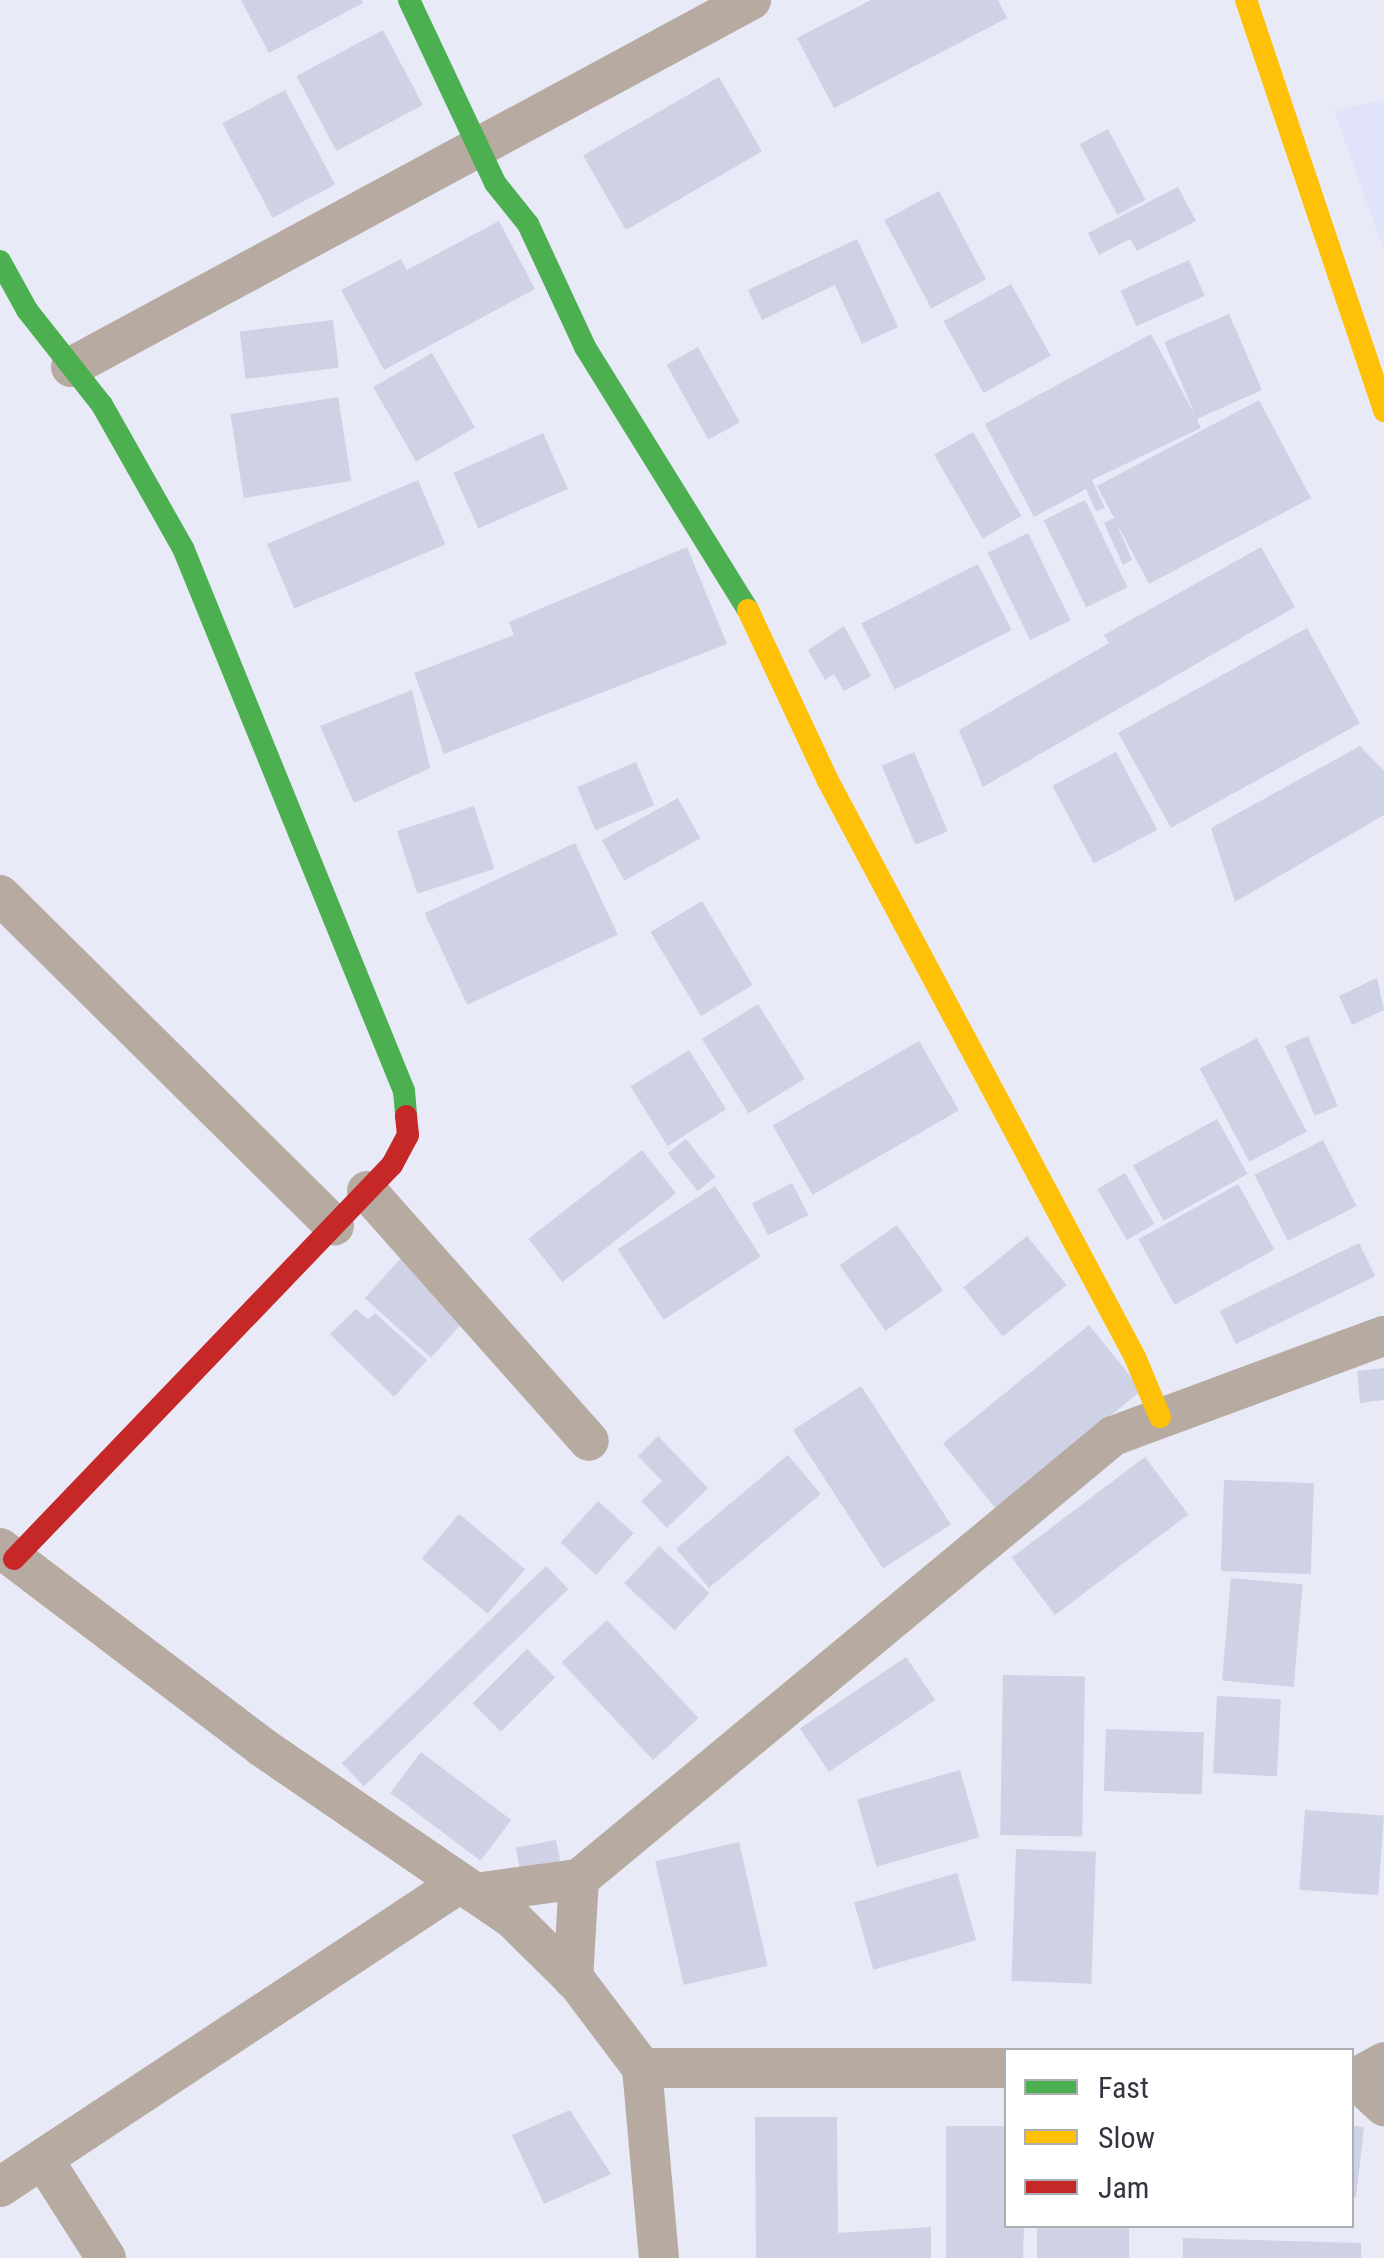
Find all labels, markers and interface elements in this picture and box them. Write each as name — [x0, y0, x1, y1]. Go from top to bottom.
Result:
legend — [1004, 2048, 1354, 2228]
text: Fast — [1098, 2070, 1149, 2105]
text: Slow — [1098, 2120, 1155, 2155]
text: Jam — [1098, 2170, 1149, 2205]

